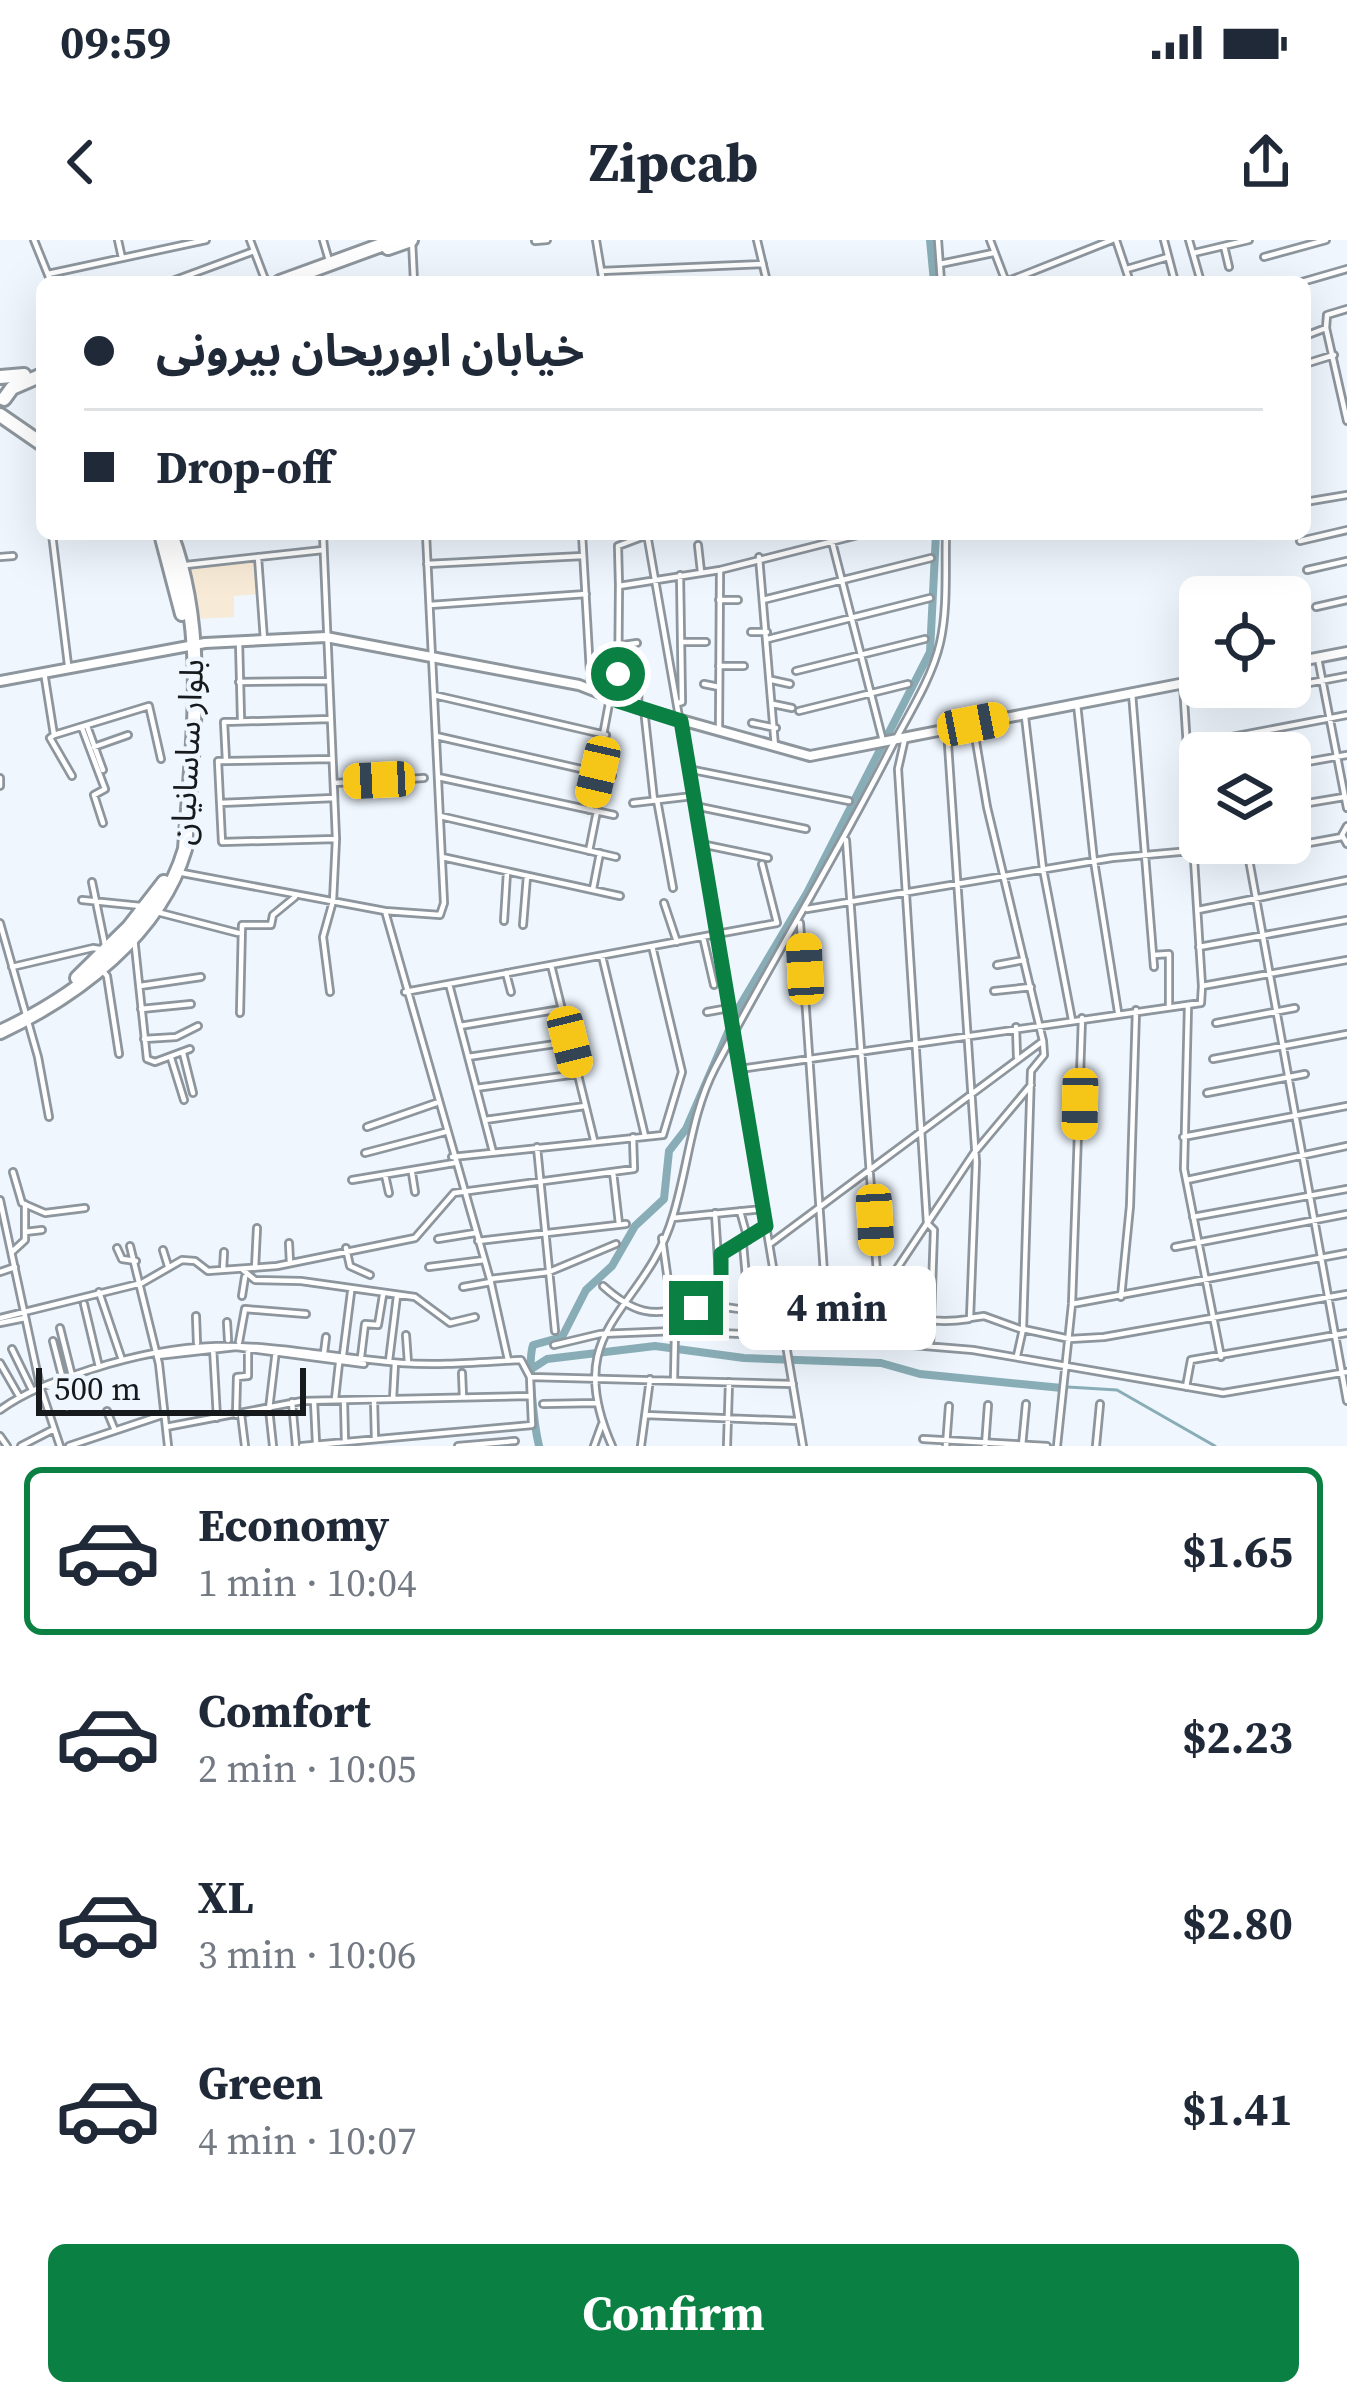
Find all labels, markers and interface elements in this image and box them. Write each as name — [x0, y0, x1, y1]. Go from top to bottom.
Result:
text: 09:59 — [60, 11, 171, 73]
text: Zipcab — [589, 125, 758, 199]
icon: back — [48, 129, 114, 195]
icon: share — [1233, 129, 1299, 195]
text: خیابان ابوریحان بیرونی — [156, 319, 584, 381]
text: Drop-off — [156, 436, 332, 498]
map controls — [1179, 576, 1311, 864]
button: locate — [1179, 576, 1311, 708]
route start — [591, 647, 645, 701]
street label: بلوار ساسانیان — [160, 658, 214, 846]
car — [934, 699, 1012, 749]
button: layers — [1179, 732, 1311, 864]
car — [572, 733, 624, 811]
car — [342, 760, 416, 800]
car — [785, 932, 825, 1006]
car — [544, 1003, 596, 1081]
car — [1061, 1068, 1099, 1140]
car — [855, 1183, 895, 1257]
callout: 4 min — [738, 1266, 936, 1350]
route end — [669, 1281, 723, 1335]
text: 4 min — [786, 1281, 888, 1334]
scale bar — [36, 1362, 306, 1415]
text: 500 m — [54, 1366, 141, 1411]
text: Economy — [198, 1494, 389, 1556]
icon: car — [54, 1497, 162, 1605]
text: $1.65 — [1182, 1520, 1293, 1582]
text: 1 min · 10:04 — [198, 1556, 417, 1609]
text: Comfort — [198, 1680, 371, 1742]
icon: car — [54, 1683, 162, 1791]
text: $2.23 — [1182, 1706, 1293, 1768]
text: 2 min · 10:05 — [198, 1742, 417, 1795]
text: XL — [198, 1866, 254, 1928]
icon: car — [54, 1869, 162, 1977]
text: $2.80 — [1182, 1892, 1293, 1954]
text: 3 min · 10:06 — [198, 1928, 417, 1981]
text: Green — [198, 2052, 323, 2114]
icon: car — [54, 2055, 162, 2163]
text: $1.41 — [1182, 2078, 1293, 2140]
text: 4 min · 10:07 — [198, 2114, 417, 2167]
button: Confirm — [48, 2244, 1299, 2382]

